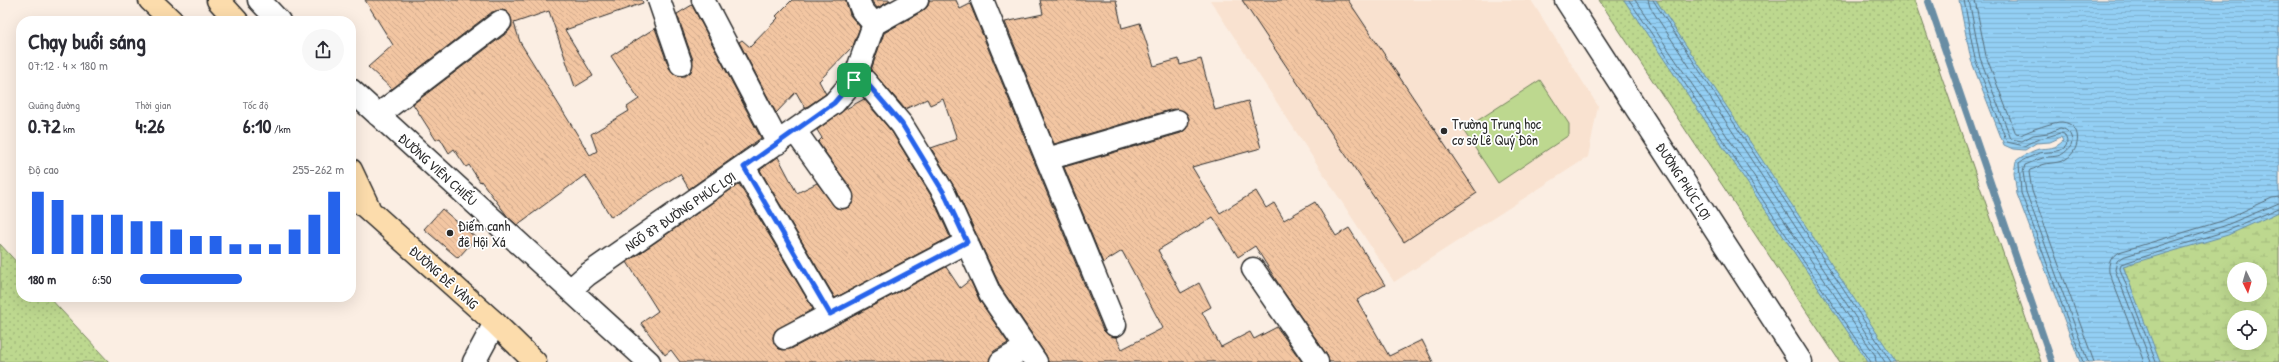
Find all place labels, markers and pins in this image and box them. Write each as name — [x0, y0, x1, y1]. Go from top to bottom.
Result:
pin — [837, 63, 871, 97]
place label: Trường Trung học cơ sở Lê Quý Đôn — [1452, 114, 1542, 150]
marker: Trường Trung học cơ sở Lê Quý Đôn — [1439, 126, 1449, 136]
place label: Điếm canh đê Hội Xá — [458, 216, 510, 251]
marker: Điếm canh đê Hội Xá — [445, 228, 455, 238]

